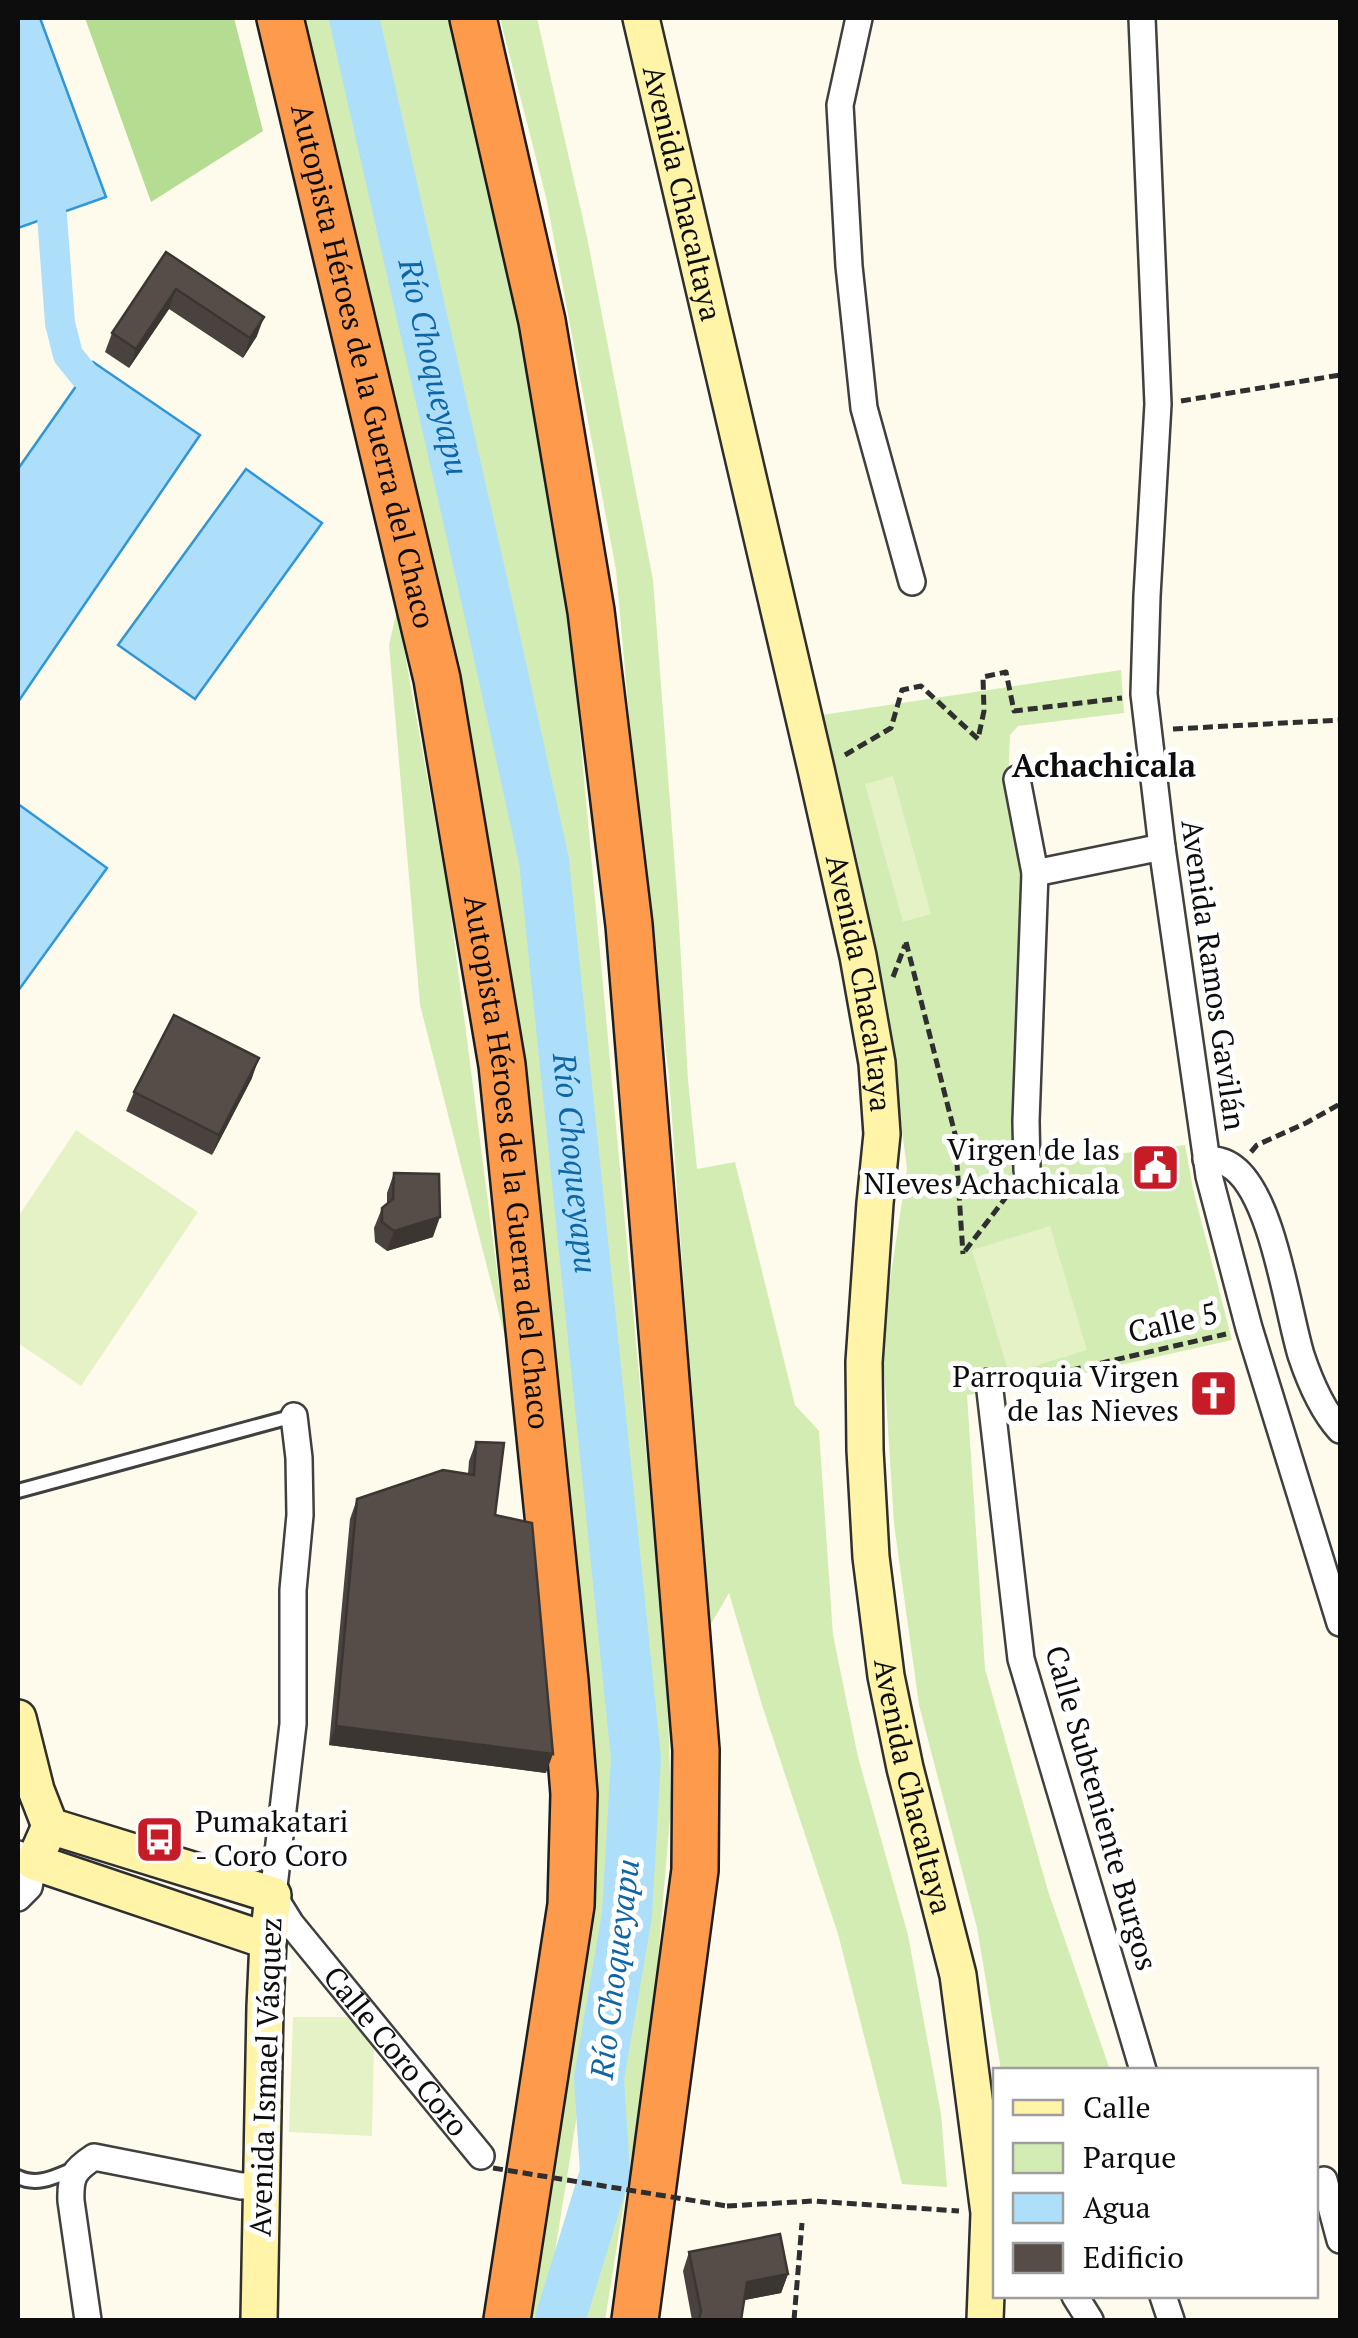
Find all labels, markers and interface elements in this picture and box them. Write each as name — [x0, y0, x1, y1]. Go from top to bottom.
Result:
street label: Avenida Chacaltaya — [634, 61, 732, 325]
street label: Autopista Héroes de la Guerra del Chaco — [282, 100, 445, 632]
water label: Río Choqueyapu — [389, 253, 479, 480]
district label: Achachicala — [1012, 744, 1196, 786]
street label: Avenida Ramos Gavilán — [1172, 817, 1256, 1133]
street label: Avenida Chacaltaya — [817, 851, 901, 1113]
street label: Autopista Héroes de la Guerra del Chaco — [455, 892, 560, 1431]
water label: Río Choqueyapu — [544, 1050, 608, 1275]
place label: Virgen de las NIeves Achachicala — [863, 1129, 1120, 1203]
public building icon: Virgen de las NIeves Achachicala — [1129, 1141, 1181, 1193]
street label: Calle 5 — [1124, 1292, 1222, 1352]
place label: Parroquia Virgen de las Nieves — [952, 1356, 1179, 1430]
church icon: Parroquia Virgen de las Nieves — [1188, 1368, 1240, 1420]
street label: Calle Subteniente Burgos — [1036, 1641, 1168, 1975]
street label: Avenida Chacaltaya — [865, 1657, 963, 1918]
place label: Pumakatari - Coro Coro — [195, 1801, 349, 1875]
bus stop icon: Pumakatari - Coro Coro — [134, 1813, 186, 1865]
water label: Río Choqueyapu — [580, 1856, 648, 2082]
street label: Avenida Ismael Vásquez — [239, 1917, 291, 2237]
street label: Calle Coro Coro — [315, 1958, 478, 2145]
legend — [993, 2068, 1318, 2298]
text: Calle — [1083, 2087, 1151, 2127]
text: Parque — [1083, 2137, 1176, 2177]
text: Agua — [1083, 2187, 1151, 2227]
text: Edificio — [1083, 2237, 1184, 2277]

